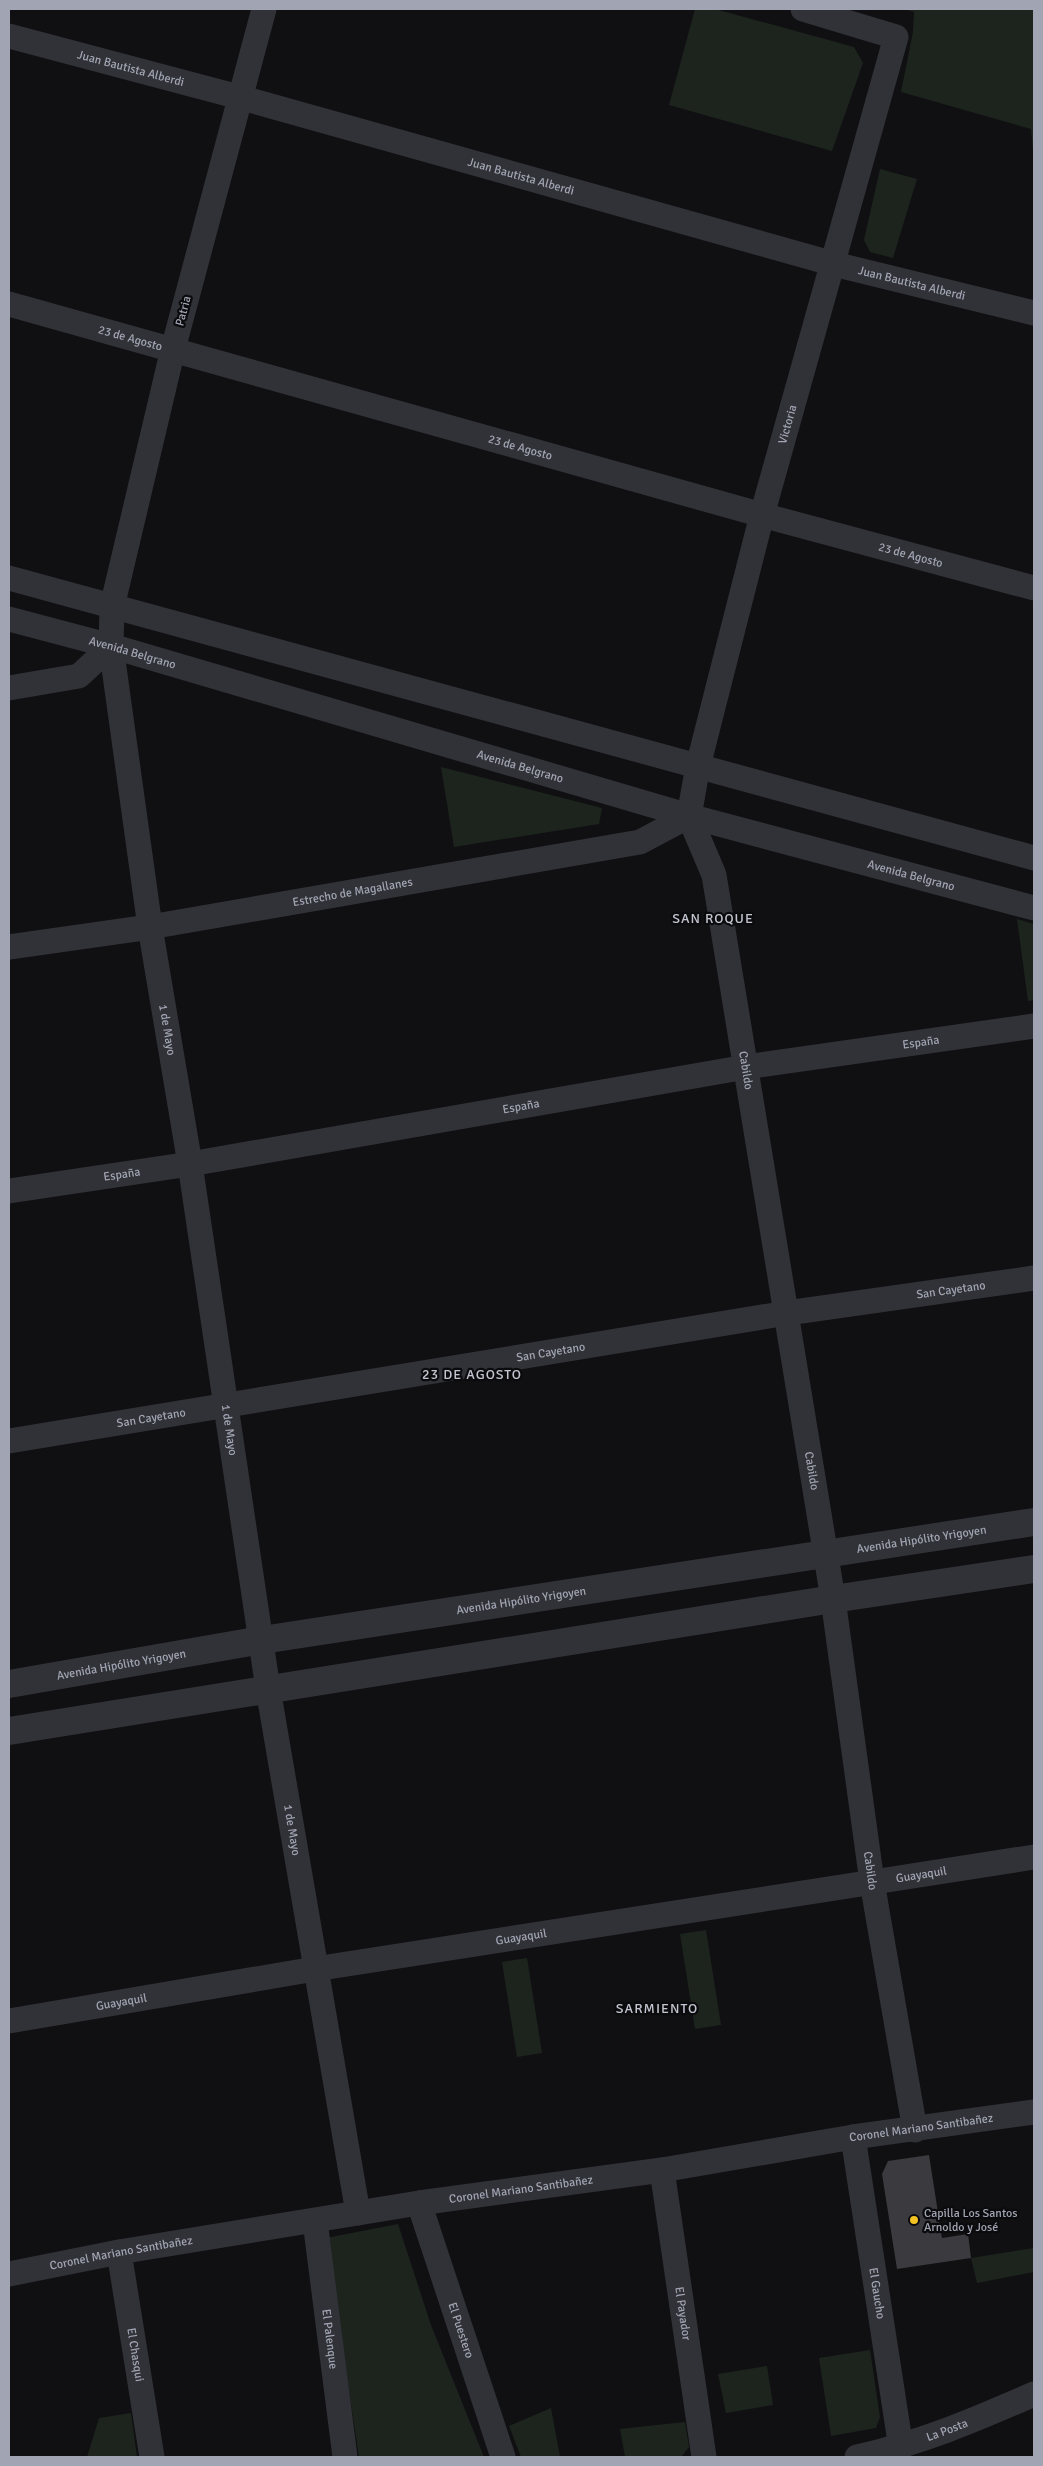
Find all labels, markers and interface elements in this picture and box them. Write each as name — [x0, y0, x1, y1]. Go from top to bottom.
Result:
street label: Juan Bautista Alberdi — [76, 47, 186, 90]
street label: Juan Bautista Alberdi — [466, 155, 576, 199]
street label: Juan Bautista Alberdi — [856, 263, 967, 304]
street label: Patria — [172, 294, 195, 328]
street label: 23 de Agosto — [96, 322, 164, 355]
street label: Victoria — [775, 403, 801, 446]
street label: 23 de Agosto — [486, 432, 554, 464]
street label: 23 de Agosto — [877, 540, 944, 571]
street label: Avenida Belgrano — [87, 634, 178, 673]
street label: Avenida Belgrano — [475, 747, 565, 787]
street label: Avenida Belgrano — [866, 857, 956, 895]
street label: Estrecho de Magallanes — [291, 875, 414, 910]
district label: SAN ROQUE — [672, 910, 754, 927]
street label: 1 de Mayo — [155, 1003, 179, 1056]
street label: España — [901, 1033, 940, 1053]
street label: Cabildo — [735, 1050, 756, 1091]
street label: España — [501, 1096, 541, 1117]
street label: España — [102, 1165, 141, 1185]
street label: San Cayetano — [915, 1278, 987, 1303]
street label: San Cayetano — [515, 1339, 586, 1365]
district label: 23 DE AGOSTO — [422, 1366, 522, 1383]
street label: 1 de Mayo — [218, 1403, 240, 1457]
street label: San Cayetano — [116, 1405, 187, 1431]
street label: Cabildo — [801, 1451, 822, 1491]
street label: Avenida Hipólito Yrigoyen — [856, 1522, 988, 1557]
street label: Avenida Hipólito Yrigoyen — [455, 1584, 587, 1618]
street label: Avenida Hipólito Yrigoyen — [56, 1646, 187, 1684]
street label: 1 de Mayo — [280, 1803, 303, 1857]
street label: Cabildo — [860, 1850, 880, 1891]
street label: Guayaquil — [895, 1864, 948, 1886]
street label: Guayaquil — [495, 1926, 548, 1949]
street label: Guayaquil — [95, 1991, 149, 2014]
district label: SARMIENTO — [616, 2000, 698, 2017]
street label: Coronel Mariano Santibañez — [848, 2111, 994, 2146]
street label: Coronel Mariano Santibañez — [448, 2172, 594, 2207]
place label: Capilla Los Santos Arnoldo y José — [924, 2206, 1017, 2235]
marker: Capilla Los Santos Arnoldo y José — [908, 2214, 920, 2226]
street label: Coronel Mariano Santibañez — [48, 2233, 194, 2274]
street label: El Gaucho — [865, 2266, 888, 2320]
street label: El Payador — [671, 2286, 694, 2342]
street label: El Puestero — [444, 2300, 477, 2360]
street label: El Palenque — [318, 2308, 341, 2370]
street label: El Chasqui — [123, 2327, 147, 2383]
street label: La Posta — [924, 2416, 970, 2445]

